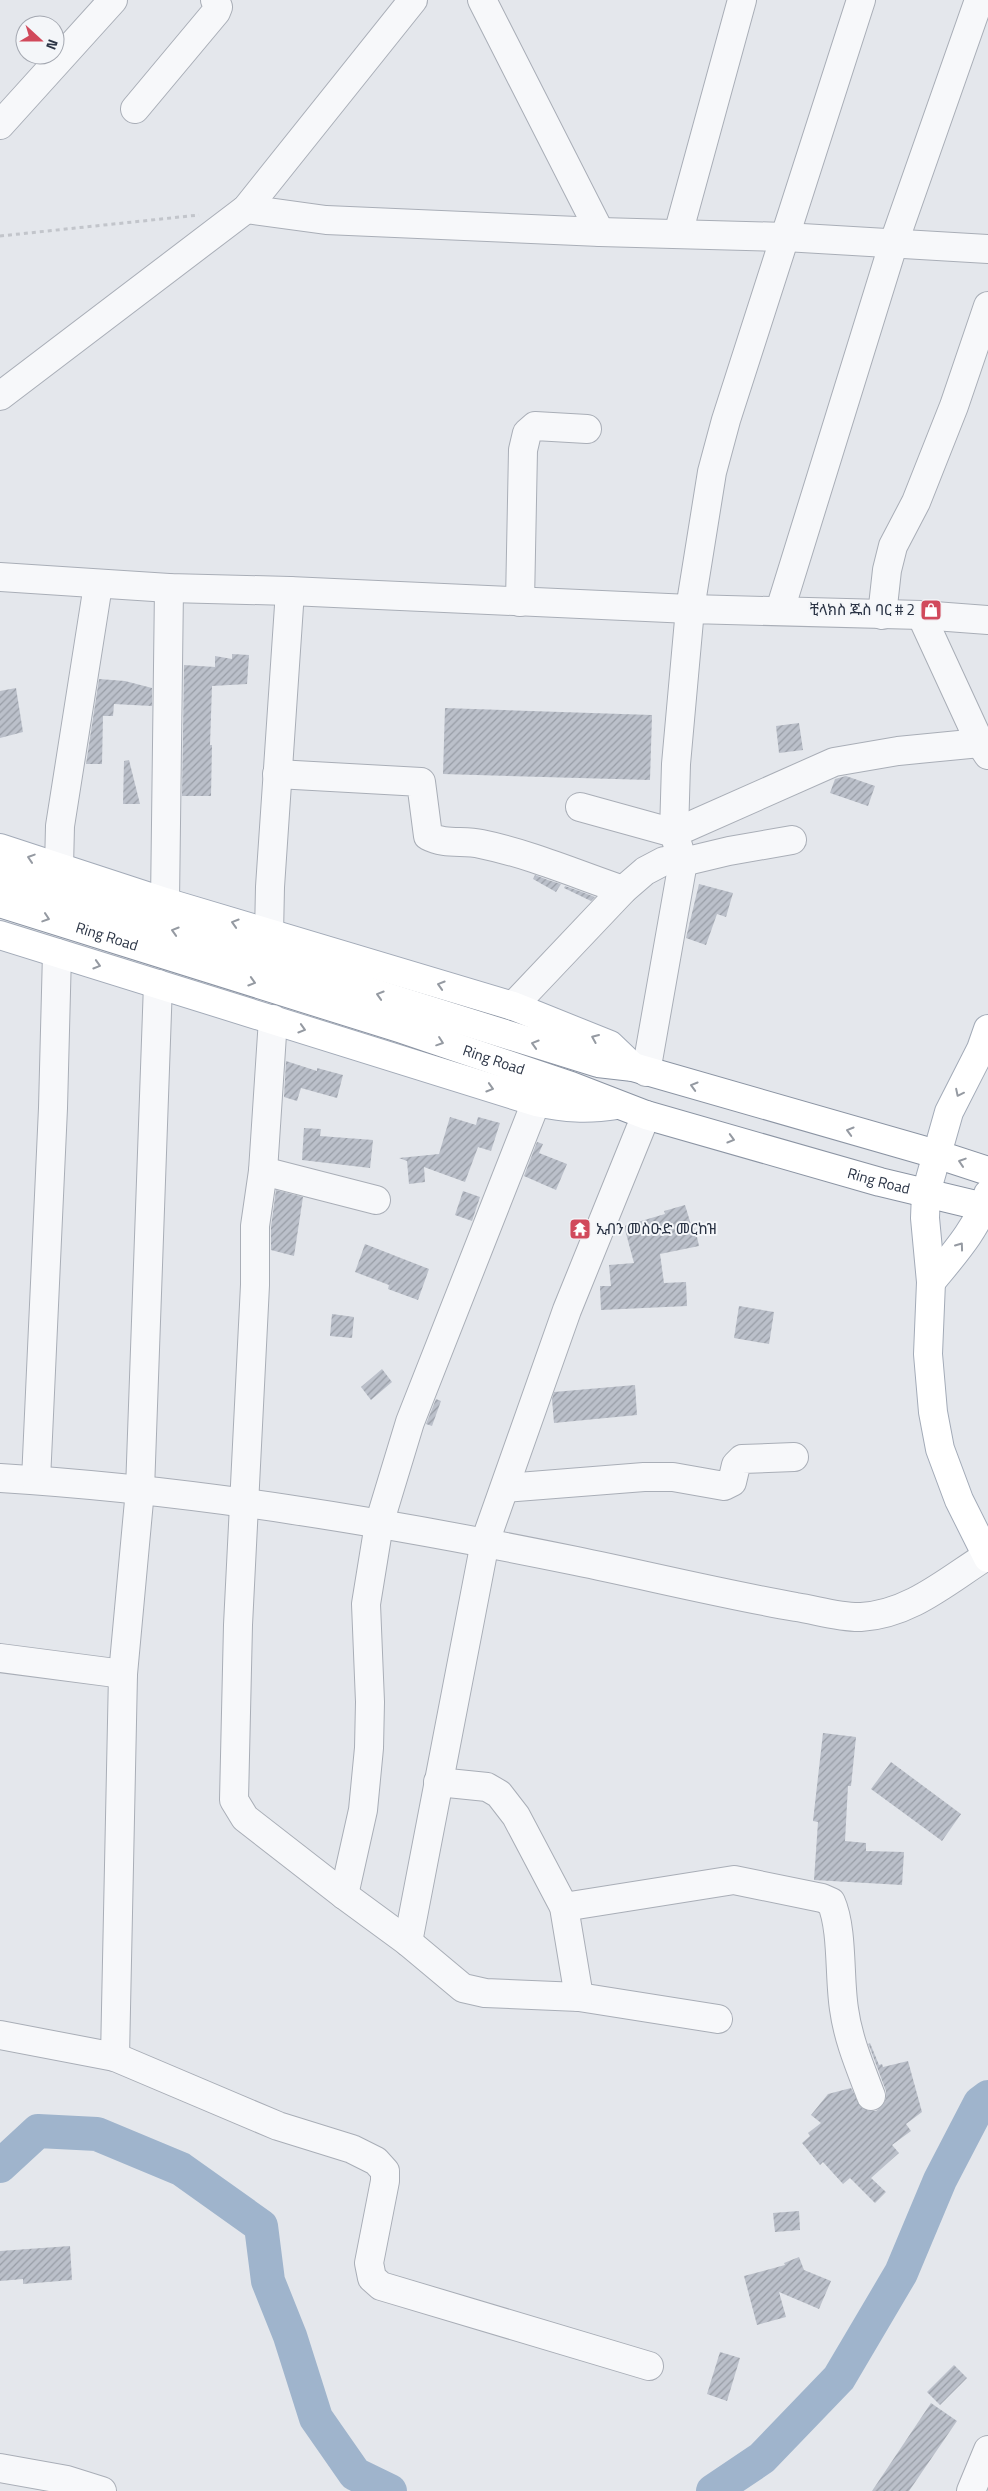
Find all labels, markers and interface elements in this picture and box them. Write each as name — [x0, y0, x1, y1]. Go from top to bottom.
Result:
north arrow — [15, 15, 65, 65]
text: N — [41, 37, 64, 53]
place label: ቺላክስ ጁስ ባር # 2 — [810, 598, 915, 621]
shop icon: ቺላክስ ጁስ ባር # 2 — [919, 598, 943, 622]
one-way arrow — [27, 854, 35, 864]
one-way arrow — [42, 912, 50, 922]
street label: Ring Road — [73, 915, 141, 957]
one-way arrow — [232, 919, 240, 929]
one-way arrow — [172, 926, 180, 936]
one-way arrow — [92, 959, 100, 969]
one-way arrow — [247, 977, 255, 987]
one-way arrow — [438, 981, 446, 991]
one-way arrow — [377, 991, 385, 1001]
one-way arrow — [297, 1023, 306, 1033]
one-way arrow — [591, 1034, 600, 1045]
one-way arrow — [435, 1036, 444, 1046]
street label: Ring Road — [460, 1038, 528, 1081]
one-way arrow — [532, 1039, 540, 1049]
one-way arrow — [691, 1081, 699, 1091]
one-way arrow — [486, 1082, 494, 1092]
one-way arrow — [955, 1087, 965, 1096]
one-way arrow — [847, 1126, 855, 1136]
one-way arrow — [726, 1134, 734, 1144]
one-way arrow — [958, 1158, 967, 1168]
street label: Ring Road — [845, 1161, 913, 1200]
temple icon: ኢብን መስዑድ መርከዝ — [568, 1217, 592, 1241]
place label: ኢብን መስዑድ መርከዝ — [596, 1217, 717, 1240]
one-way arrow — [954, 1242, 963, 1252]

